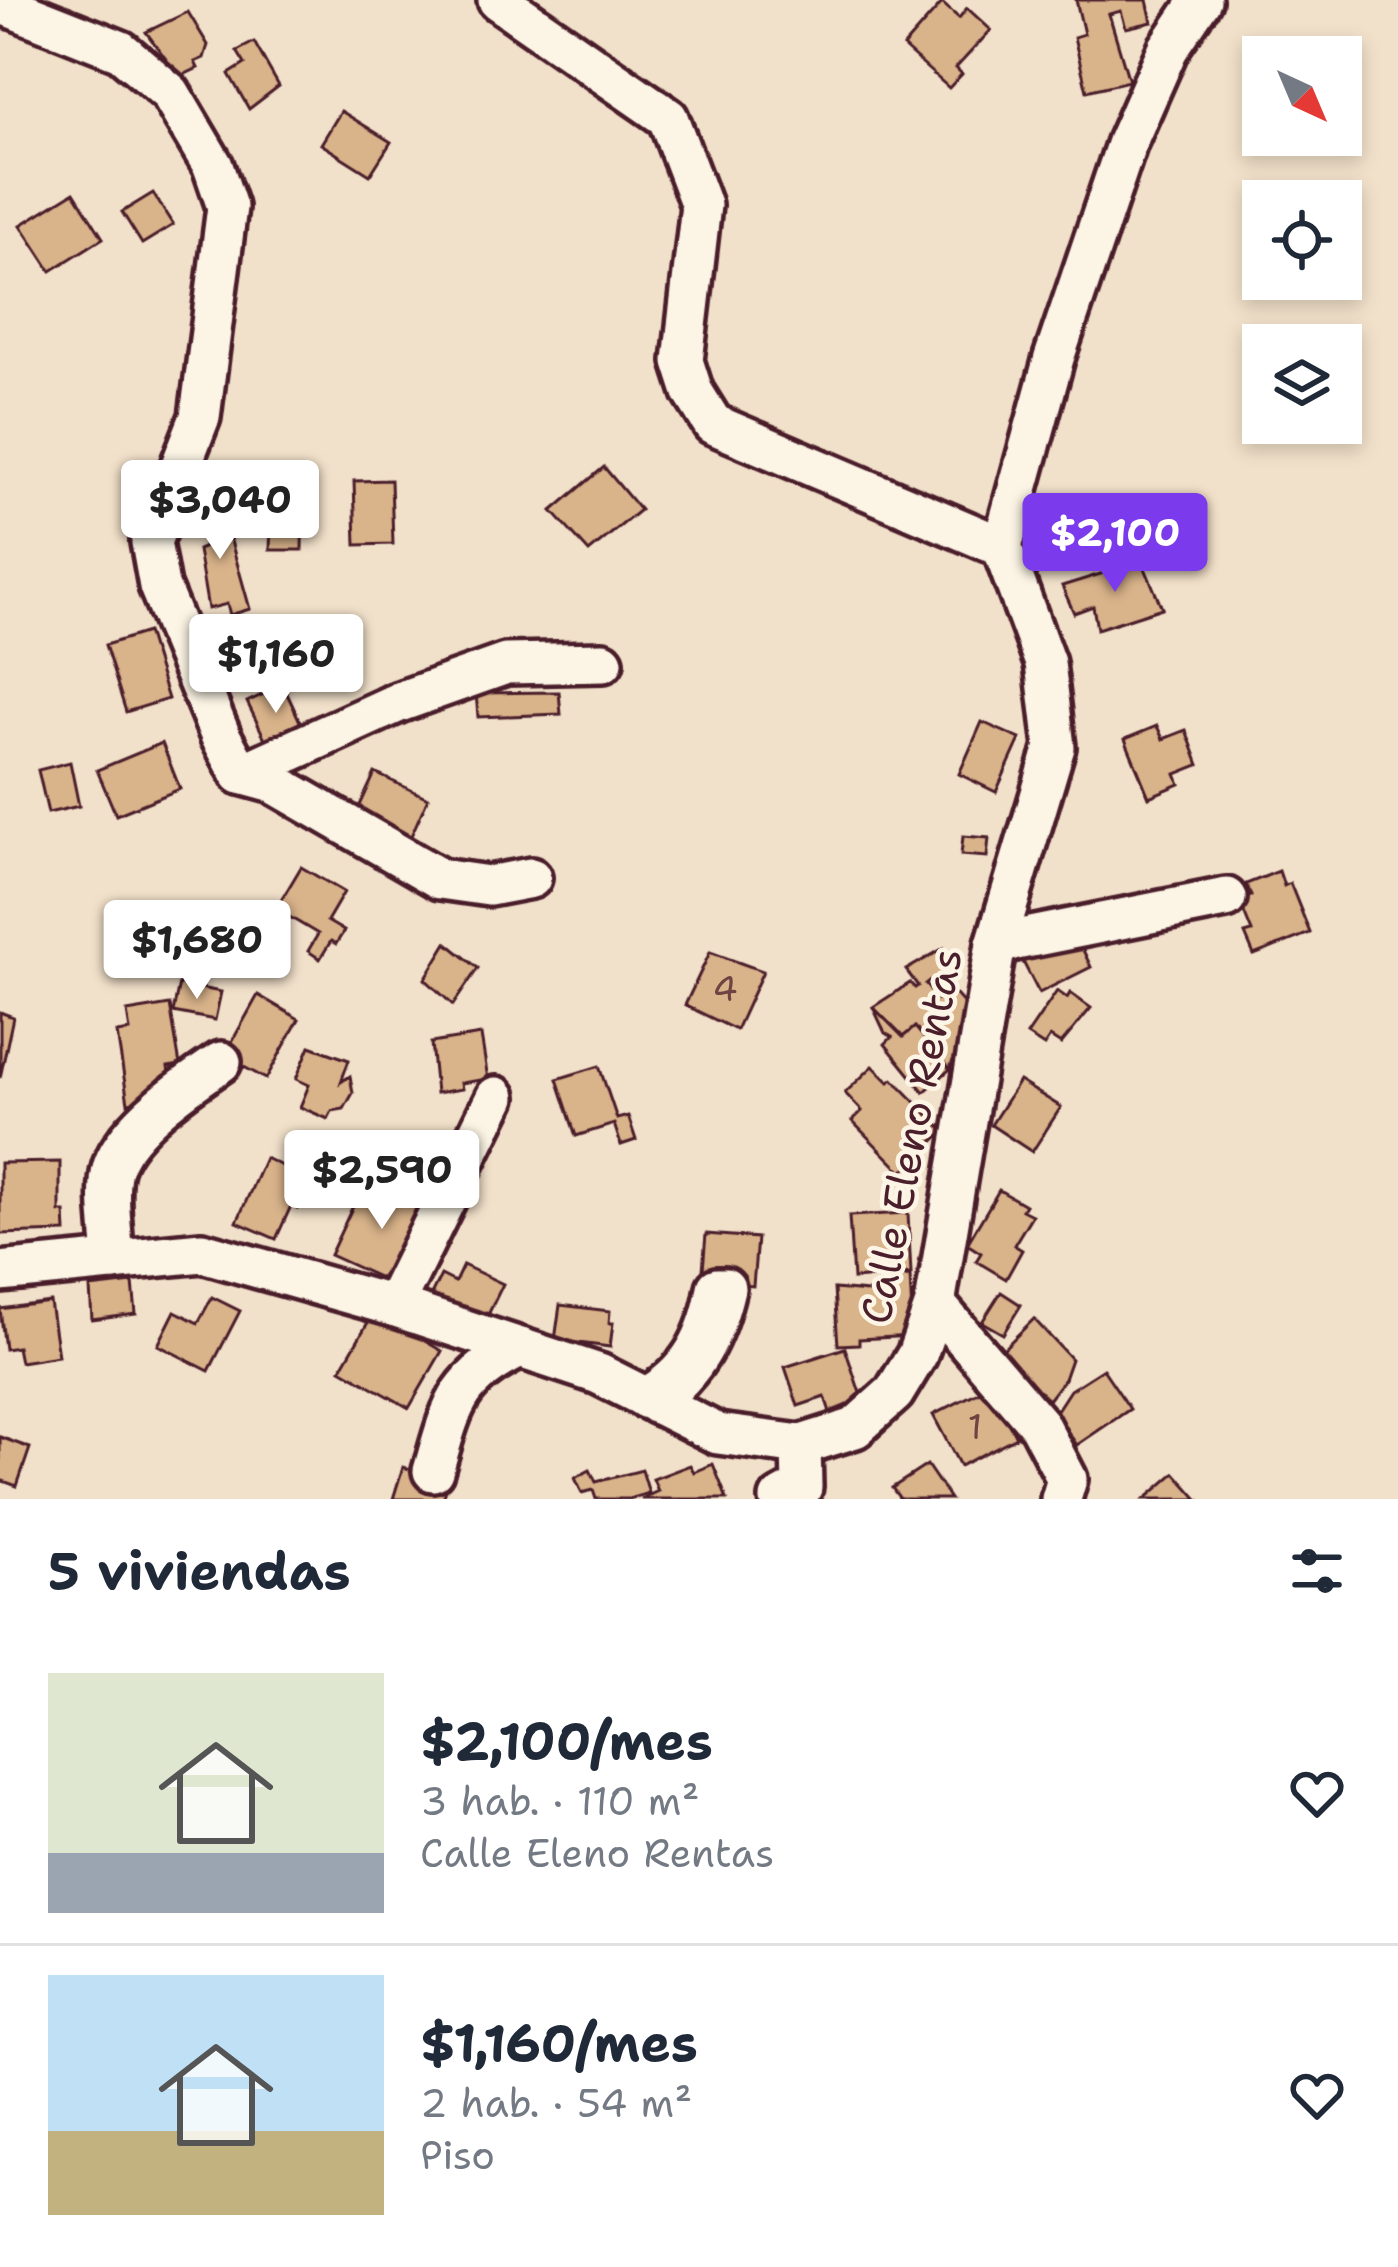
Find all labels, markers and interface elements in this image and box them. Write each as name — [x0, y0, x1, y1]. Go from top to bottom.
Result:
north arrow — [1242, 36, 1362, 156]
map controls — [1242, 36, 1362, 444]
button: locate — [1242, 180, 1362, 300]
button: layers — [1242, 324, 1362, 444]
pin: $3,040 — [122, 460, 318, 562]
text: $3,040 — [148, 473, 292, 525]
pin: $2,100 — [1017, 493, 1213, 595]
text: $2,100 — [1049, 506, 1181, 558]
pin: $1,160 — [178, 614, 374, 716]
text: $1,160 — [216, 627, 336, 679]
pin: $1,680 — [99, 900, 295, 1002]
text: $1,680 — [131, 913, 263, 965]
street label: Calle Eleno Rentas — [847, 943, 975, 1329]
house number: 4 — [712, 964, 738, 1013]
pin: $2,590 — [284, 1130, 480, 1232]
text: $2,590 — [311, 1143, 453, 1195]
house number: 1 — [967, 1402, 983, 1451]
text: 5 viviendas — [48, 1537, 351, 1605]
icon: filters — [1284, 1538, 1350, 1604]
text: $2,100/mes — [420, 1707, 713, 1775]
icon: home — [144, 1721, 288, 1865]
icon: heart — [1284, 1760, 1350, 1826]
text: 3 hab. · 110 m² — [420, 1775, 699, 1827]
text: Calle Eleno Rentas — [420, 1827, 774, 1879]
text: $1,160/mes — [420, 2009, 698, 2077]
icon: home — [144, 2023, 288, 2167]
icon: heart — [1284, 2062, 1350, 2128]
text: 2 hab. · 54 m² — [420, 2077, 692, 2129]
text: Piso — [420, 2129, 495, 2181]

